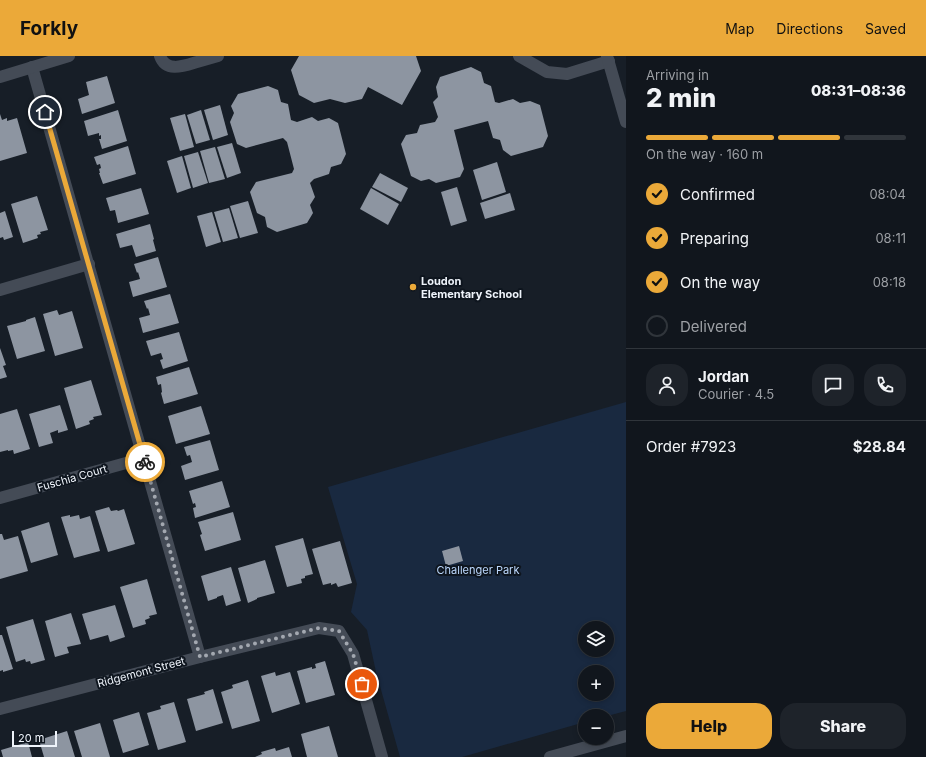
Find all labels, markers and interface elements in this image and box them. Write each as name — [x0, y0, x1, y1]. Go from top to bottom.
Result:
text: Forkly — [20, 17, 78, 40]
text: Map — [725, 20, 754, 37]
text: Directions — [776, 20, 843, 37]
text: Saved — [865, 20, 906, 37]
text: Arriving in — [646, 67, 709, 83]
text: 08:31–08:36 — [811, 81, 906, 100]
text: 2 min — [646, 82, 716, 113]
pin — [28, 95, 62, 129]
icon: home — [34, 101, 56, 123]
text: On the way · 160 m — [646, 146, 763, 162]
icon: check — [646, 183, 668, 205]
text: Confirmed — [680, 185, 755, 204]
text: 08:04 — [869, 186, 906, 202]
icon: check — [646, 227, 668, 249]
text: Preparing — [680, 229, 749, 248]
text: 08:11 — [875, 230, 906, 246]
icon: check — [646, 271, 668, 293]
text: On the way — [680, 273, 760, 292]
place label: Loudon Elementary School — [421, 274, 522, 301]
text: 08:18 — [873, 274, 906, 290]
marker: Loudon Elementary School — [408, 282, 418, 292]
text: Delivered — [680, 317, 747, 336]
button: person — [646, 364, 688, 406]
button: chat — [812, 364, 854, 406]
button: phone — [864, 364, 906, 406]
text: Jordan — [698, 367, 749, 386]
text: Courier · 4.5 — [698, 386, 774, 402]
text: Order #7923 — [646, 437, 736, 456]
text: $28.84 — [853, 437, 906, 456]
courier — [125, 442, 165, 482]
icon: bike — [134, 451, 156, 473]
street label: Fuschia Court — [35, 461, 109, 495]
park label: Challenger Park — [437, 563, 519, 577]
map controls — [578, 621, 614, 745]
button: layers — [578, 621, 614, 657]
street label: Ridgemont Street — [96, 653, 187, 690]
button: + — [578, 665, 614, 701]
pin — [345, 667, 379, 701]
icon: bag — [351, 673, 373, 695]
button: Help — [646, 703, 772, 749]
button: Share — [780, 703, 906, 749]
button: − — [578, 709, 614, 745]
scale bar — [12, 729, 57, 748]
text: 20 m — [18, 731, 44, 745]

